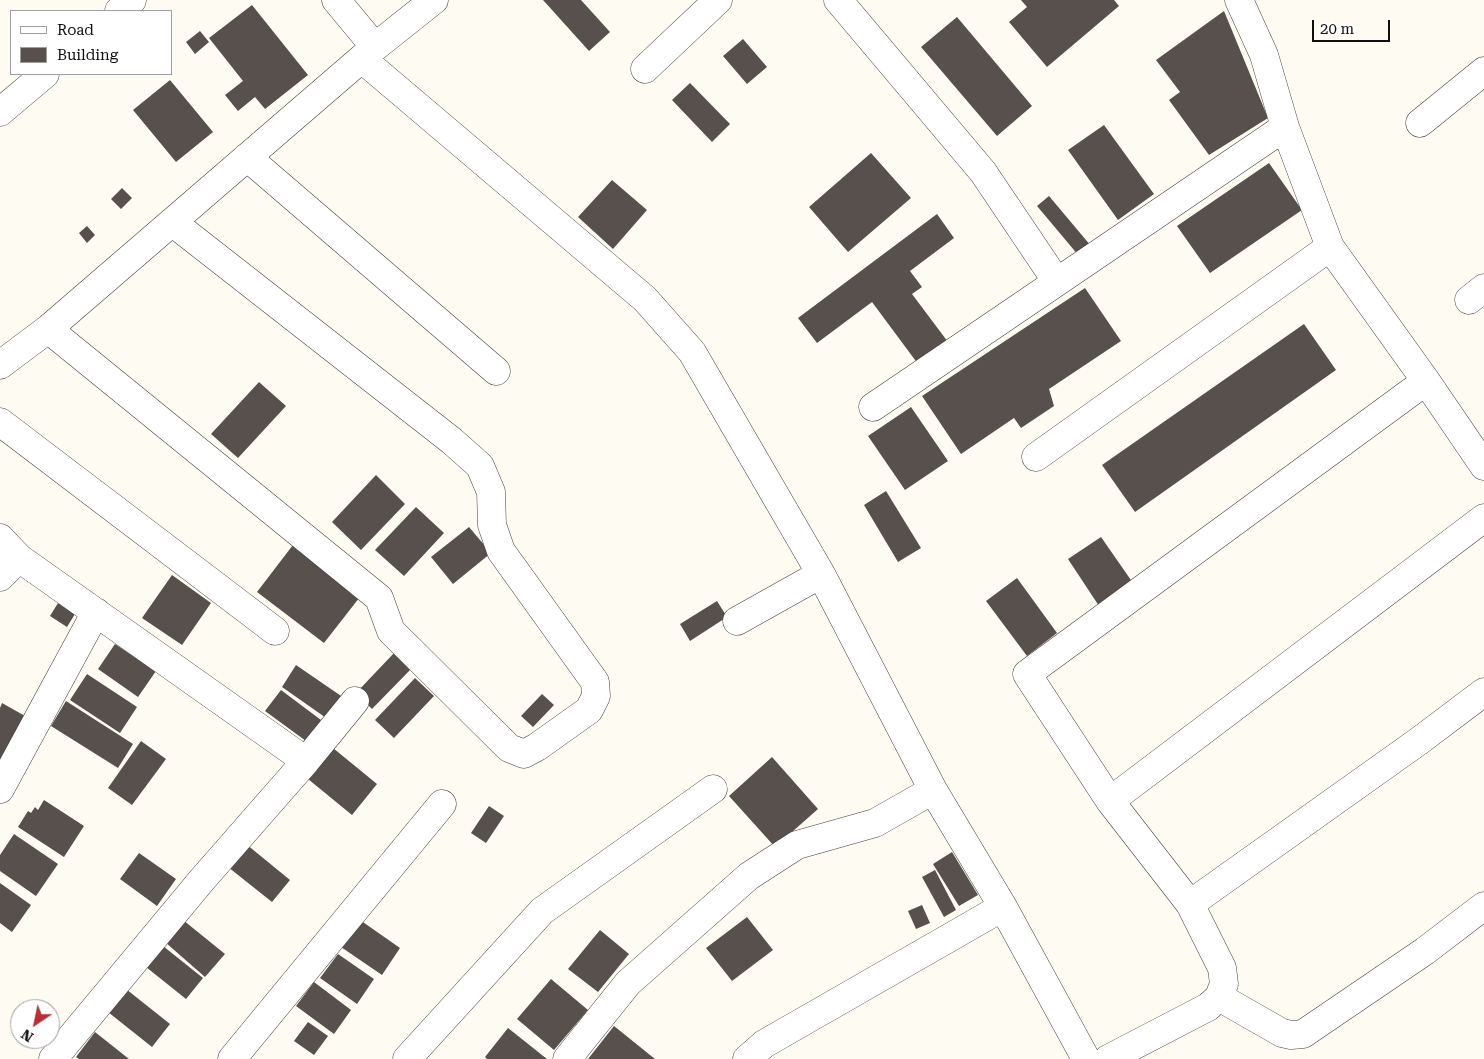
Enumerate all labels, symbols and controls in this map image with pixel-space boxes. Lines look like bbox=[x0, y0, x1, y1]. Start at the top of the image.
legend bbox=[10, 10, 172, 75]
scale bar bbox=[1314, 10, 1392, 42]
text: 20 m bbox=[1320, 20, 1354, 38]
text: Road bbox=[57, 21, 94, 39]
text: Building bbox=[57, 46, 118, 64]
north arrow bbox=[10, 999, 60, 1049]
text: N bbox=[18, 1026, 36, 1045]

